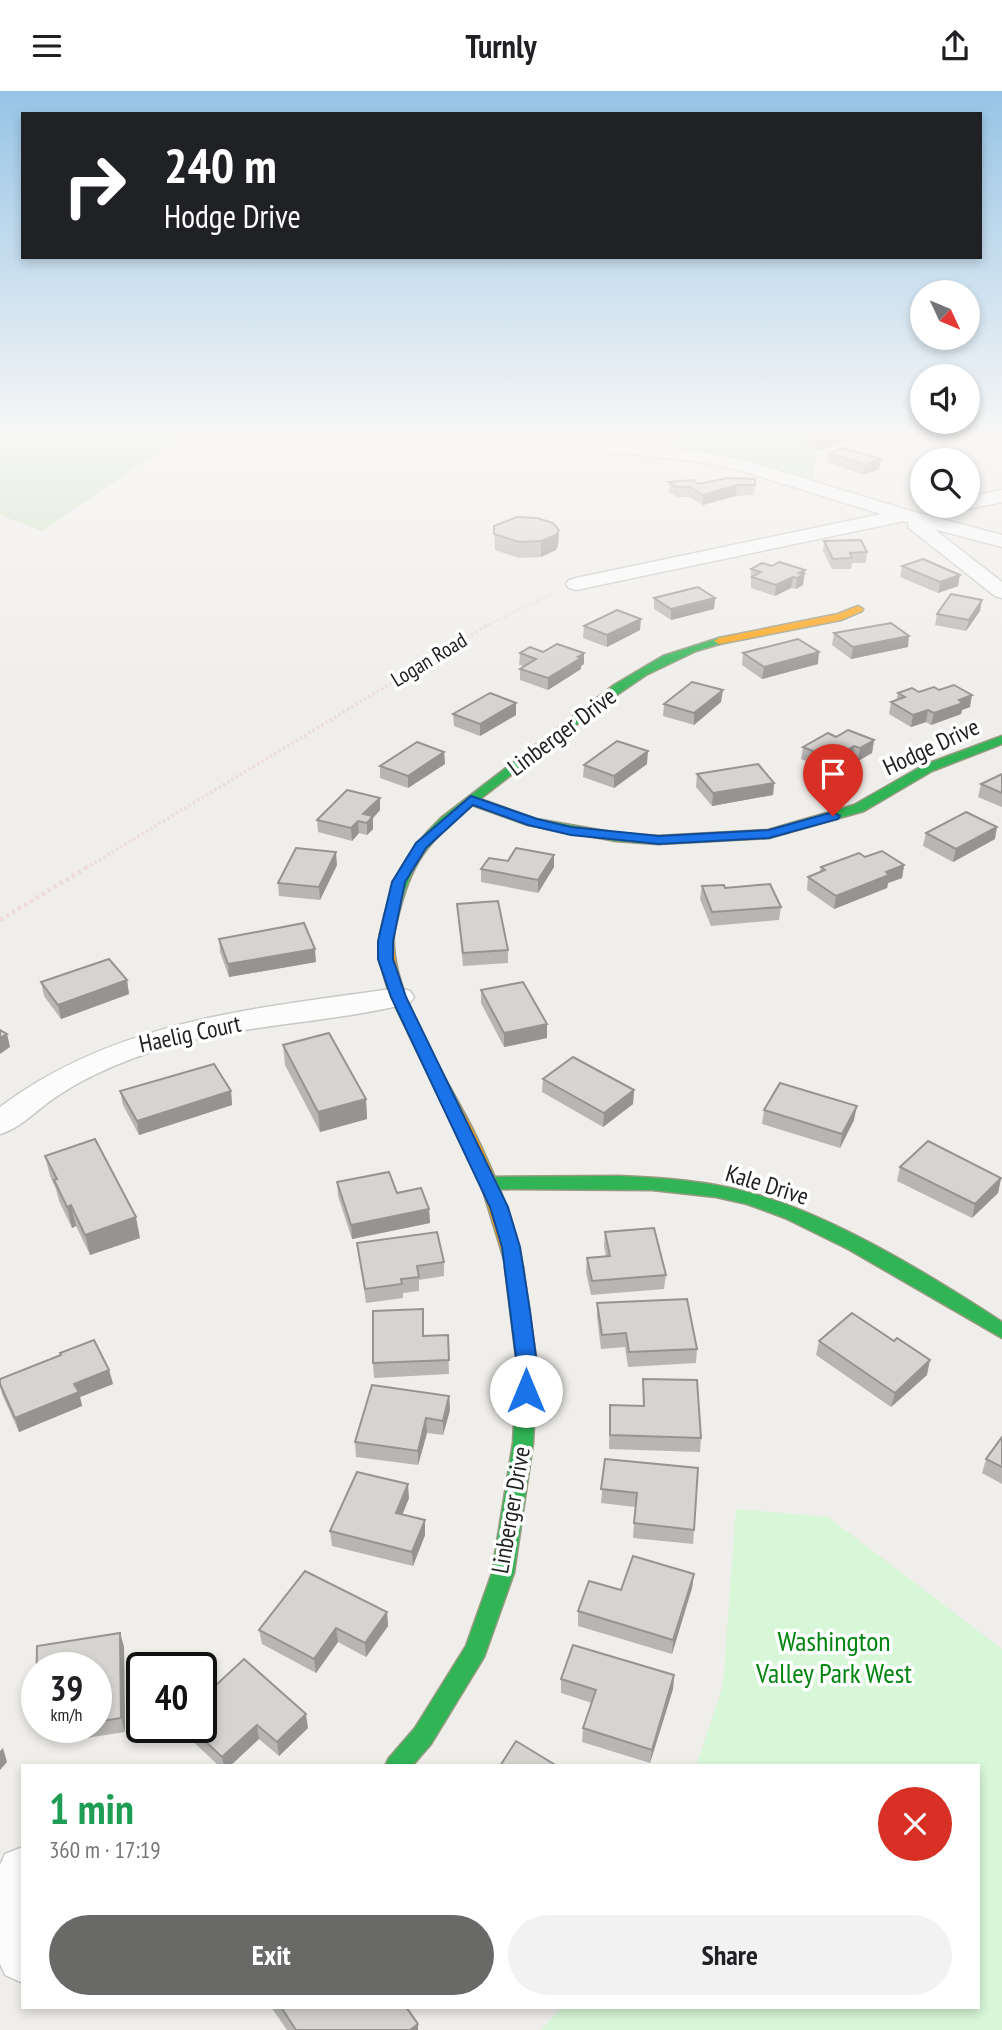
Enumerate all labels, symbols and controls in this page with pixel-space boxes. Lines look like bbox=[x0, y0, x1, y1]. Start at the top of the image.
text: Turnly bbox=[465, 25, 537, 67]
icon: menu bbox=[28, 27, 66, 65]
icon: share bbox=[936, 27, 974, 65]
text: 240 m bbox=[164, 133, 277, 197]
icon: right bbox=[49, 140, 140, 231]
text: Hodge Drive bbox=[164, 195, 301, 237]
north arrow bbox=[910, 280, 980, 350]
map controls bbox=[910, 280, 980, 518]
button: sound bbox=[910, 364, 980, 434]
button: search bbox=[910, 448, 980, 518]
street label: Logan Road bbox=[386, 626, 472, 693]
street label: Linberger Drive bbox=[501, 681, 622, 783]
street label: Hodge Drive bbox=[878, 711, 984, 782]
pin bbox=[803, 744, 863, 816]
icon: arrive bbox=[814, 755, 852, 793]
street label: Haelig Court bbox=[136, 1008, 244, 1059]
street label: Kale Drive bbox=[722, 1157, 812, 1212]
position arrow bbox=[489, 1354, 563, 1428]
street label: Linberger Drive bbox=[484, 1444, 537, 1576]
park label: Washington Valley Park West bbox=[755, 1622, 912, 1691]
speed limit sign: 40 bbox=[126, 1652, 217, 1743]
text: 39 bbox=[50, 1665, 83, 1711]
text: km/h bbox=[51, 1703, 82, 1726]
text: 1 min bbox=[49, 1781, 134, 1836]
button: close bbox=[878, 1787, 952, 1861]
text: 360 m · 17:19 bbox=[49, 1835, 161, 1864]
button: Exit bbox=[49, 1915, 494, 1995]
button: Share bbox=[508, 1915, 952, 1995]

